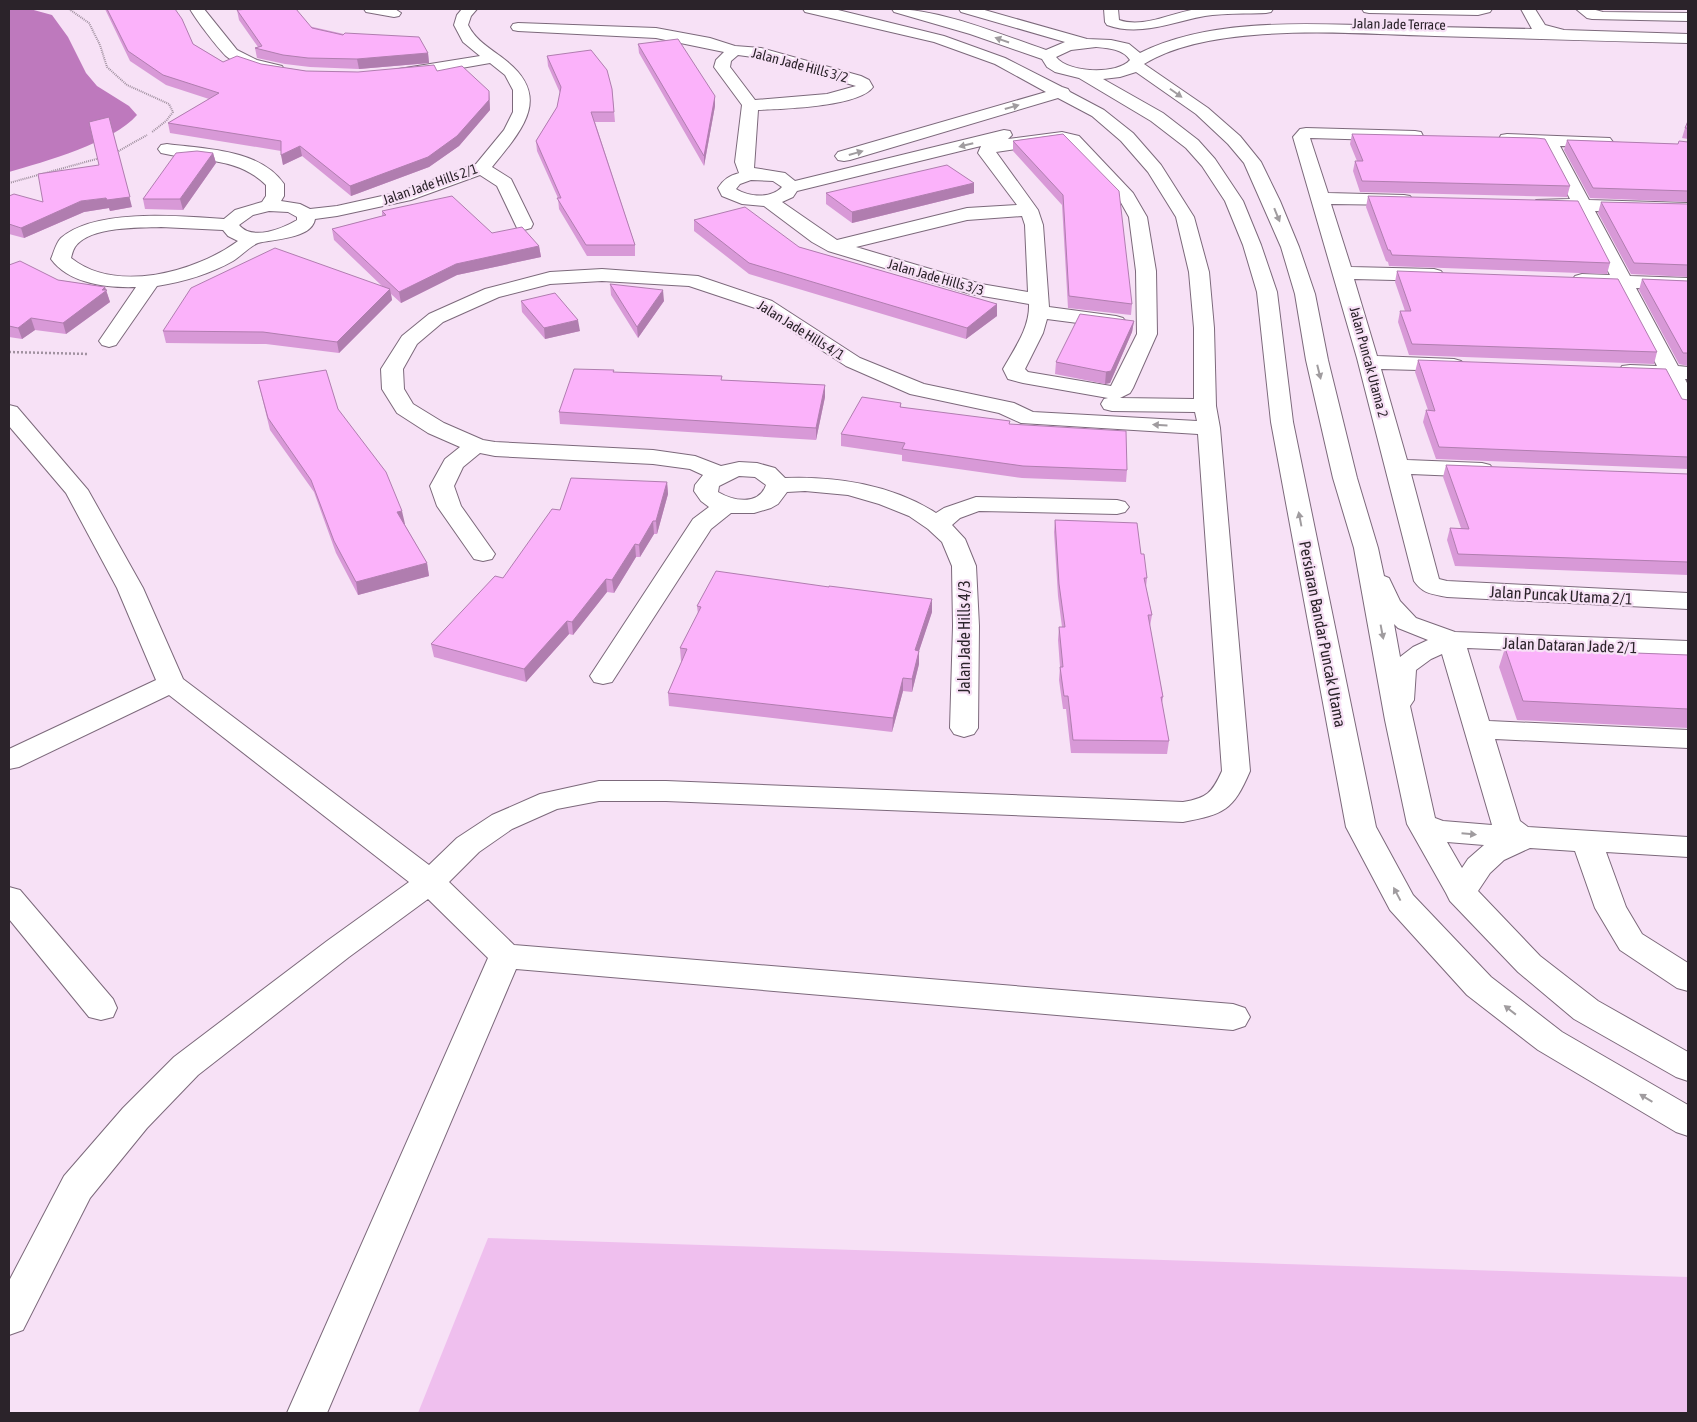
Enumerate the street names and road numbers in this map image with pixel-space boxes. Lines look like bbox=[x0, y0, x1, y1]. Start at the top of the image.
street label: Jalan Jade Terrace bbox=[1352, 15, 1446, 33]
street label: Jalan Jade Hills 3/2 bbox=[750, 44, 850, 86]
street label: Jalan Jade Hills 2/1 bbox=[380, 160, 480, 208]
street label: Jalan Jade Hills 3/3 bbox=[886, 256, 986, 298]
street label: Jalan Jade Hills 4/1 bbox=[755, 297, 847, 363]
street label: Jalan Puncak Utama 2 bbox=[1347, 305, 1391, 419]
street label: Persiaran Bandar Puncak Utama bbox=[1296, 539, 1350, 729]
street label: Jalan Jade Hills 4/3 bbox=[955, 580, 973, 694]
street label: Jalan Puncak Utama 2/1 bbox=[1489, 582, 1633, 608]
street label: Jalan Dataran Jade 2/1 bbox=[1502, 634, 1638, 656]

